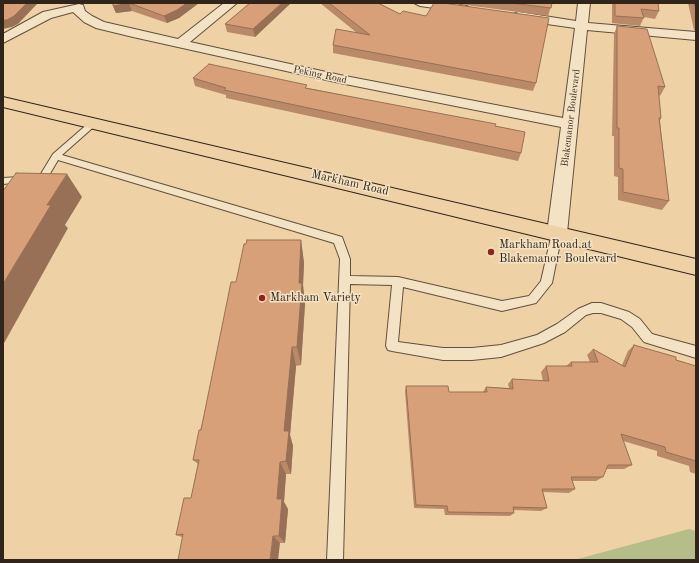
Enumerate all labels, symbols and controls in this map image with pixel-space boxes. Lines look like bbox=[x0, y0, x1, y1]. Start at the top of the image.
street label: Peking Road bbox=[292, 63, 348, 87]
street label: Blakemanor Boulevard bbox=[559, 69, 583, 167]
street label: Markham Road bbox=[310, 167, 390, 199]
place label: Markham Road at Blakemanor Boulevard bbox=[499, 238, 617, 266]
marker: Markham Road at Blakemanor Boulevard bbox=[486, 247, 496, 257]
place label: Markham Variety bbox=[270, 291, 361, 305]
marker: Markham Variety bbox=[257, 293, 267, 303]

